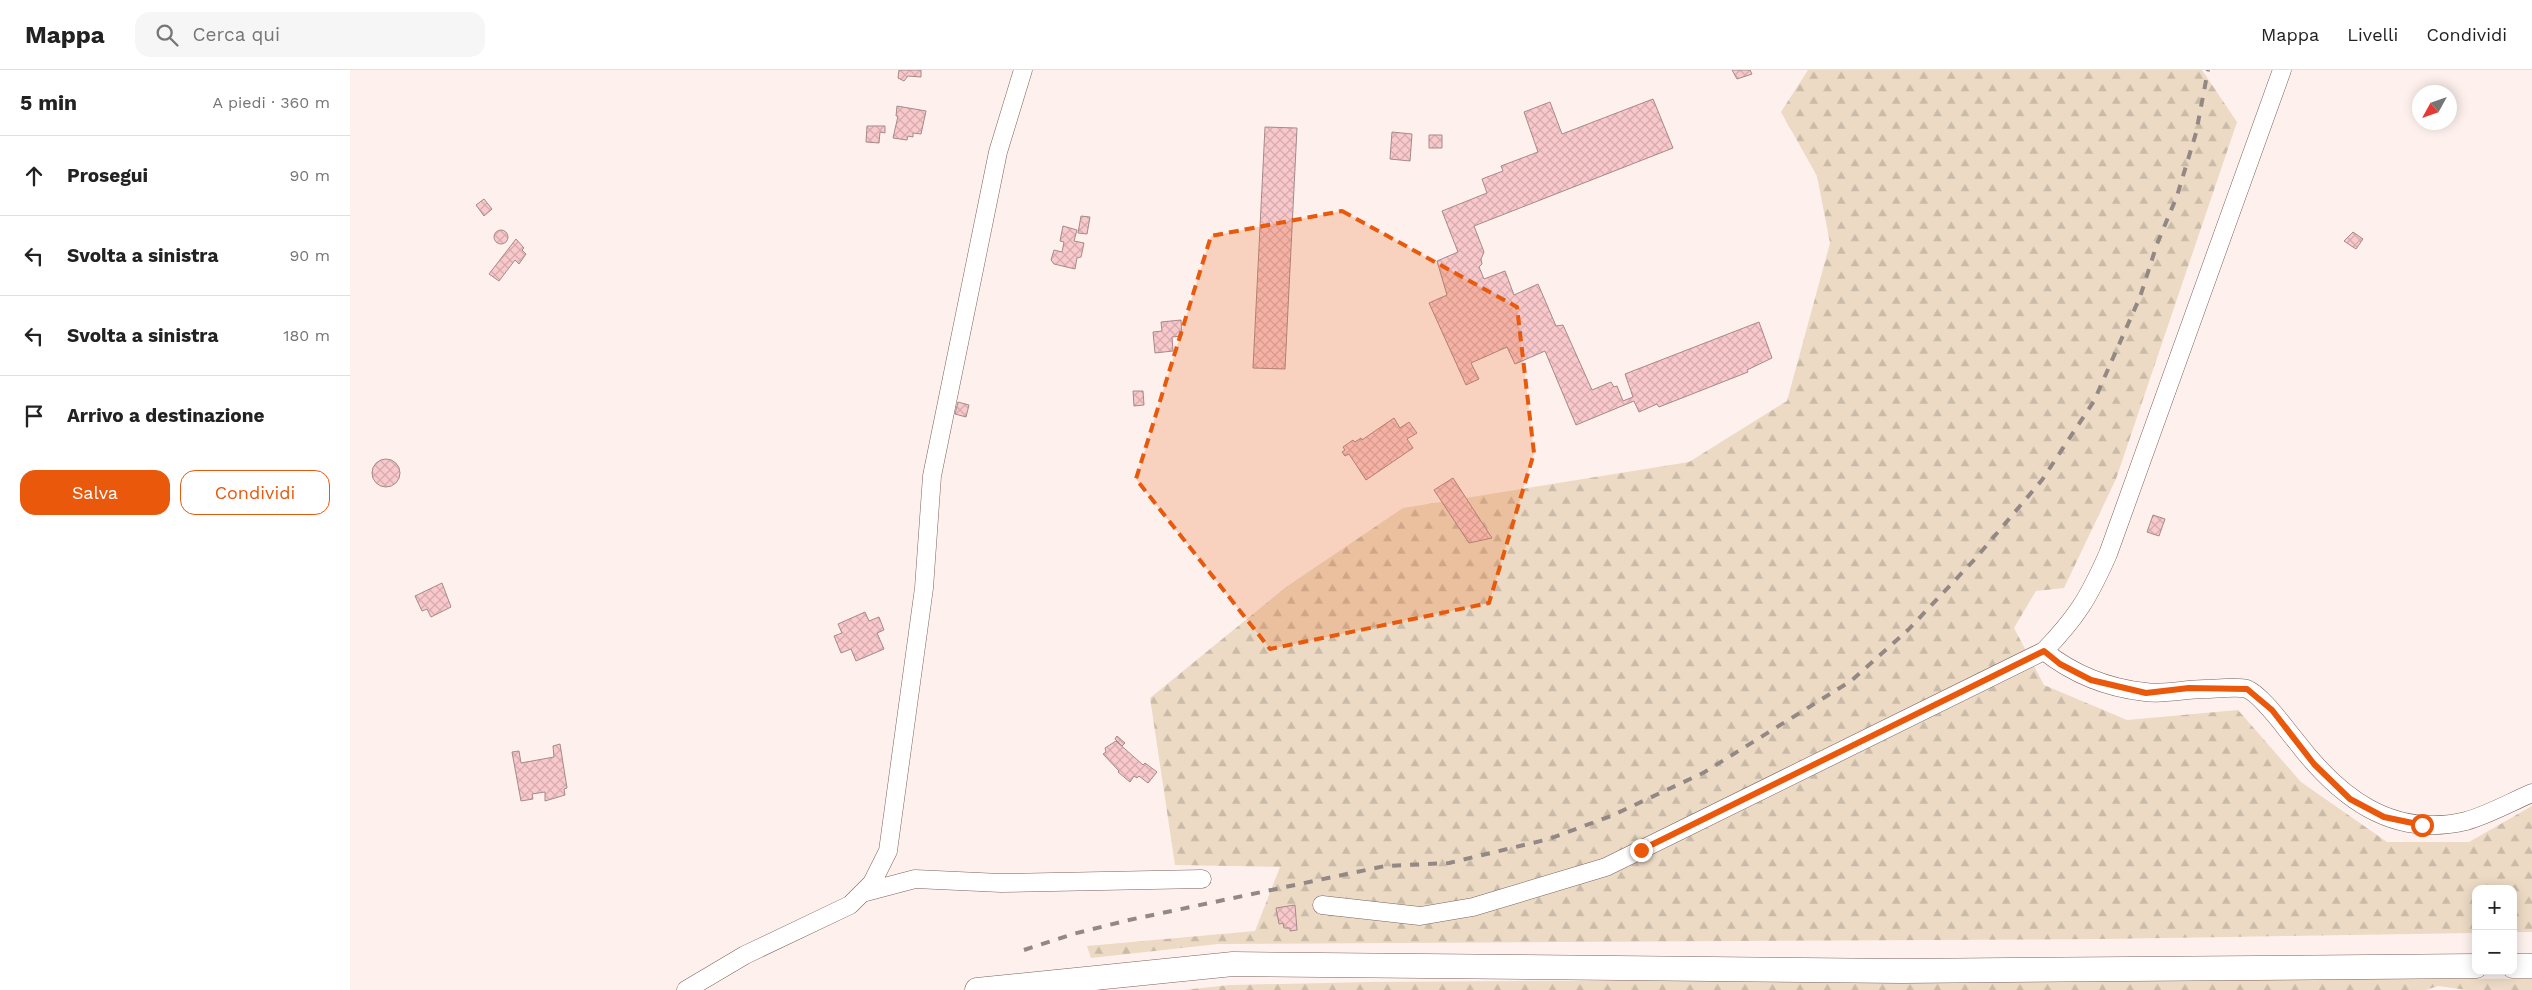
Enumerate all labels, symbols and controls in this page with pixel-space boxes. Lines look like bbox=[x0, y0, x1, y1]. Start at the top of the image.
search box bbox=[135, 12, 485, 57]
text: Mappa bbox=[25, 21, 105, 49]
icon: search bbox=[153, 21, 181, 49]
text: Cerca qui bbox=[193, 23, 280, 46]
text: Mappa bbox=[2261, 24, 2319, 45]
text: Livelli bbox=[2347, 24, 2398, 45]
text: Condividi bbox=[2426, 24, 2507, 45]
north arrow bbox=[2412, 85, 2457, 130]
text: 5 min bbox=[20, 90, 77, 115]
text: A piedi · 360 m bbox=[213, 93, 330, 112]
icon: ahead bbox=[20, 162, 48, 190]
text: Prosegui bbox=[67, 164, 148, 187]
text: 90 m bbox=[289, 166, 330, 185]
icon: left bbox=[20, 242, 48, 270]
text: Svolta a sinistra bbox=[67, 244, 218, 267]
text: 90 m bbox=[289, 246, 330, 265]
icon: left bbox=[20, 322, 48, 350]
text: Svolta a sinistra bbox=[67, 324, 218, 347]
text: 180 m bbox=[283, 326, 330, 345]
icon: arrive bbox=[20, 402, 48, 430]
text: Arrivo a destinazione bbox=[67, 404, 264, 427]
button: Salva bbox=[20, 470, 170, 515]
button: Condividi bbox=[180, 470, 330, 515]
route start bbox=[2411, 814, 2434, 837]
route end bbox=[1630, 839, 1653, 862]
map controls bbox=[2472, 885, 2517, 975]
button: + bbox=[2472, 885, 2517, 930]
button: − bbox=[2472, 930, 2517, 975]

